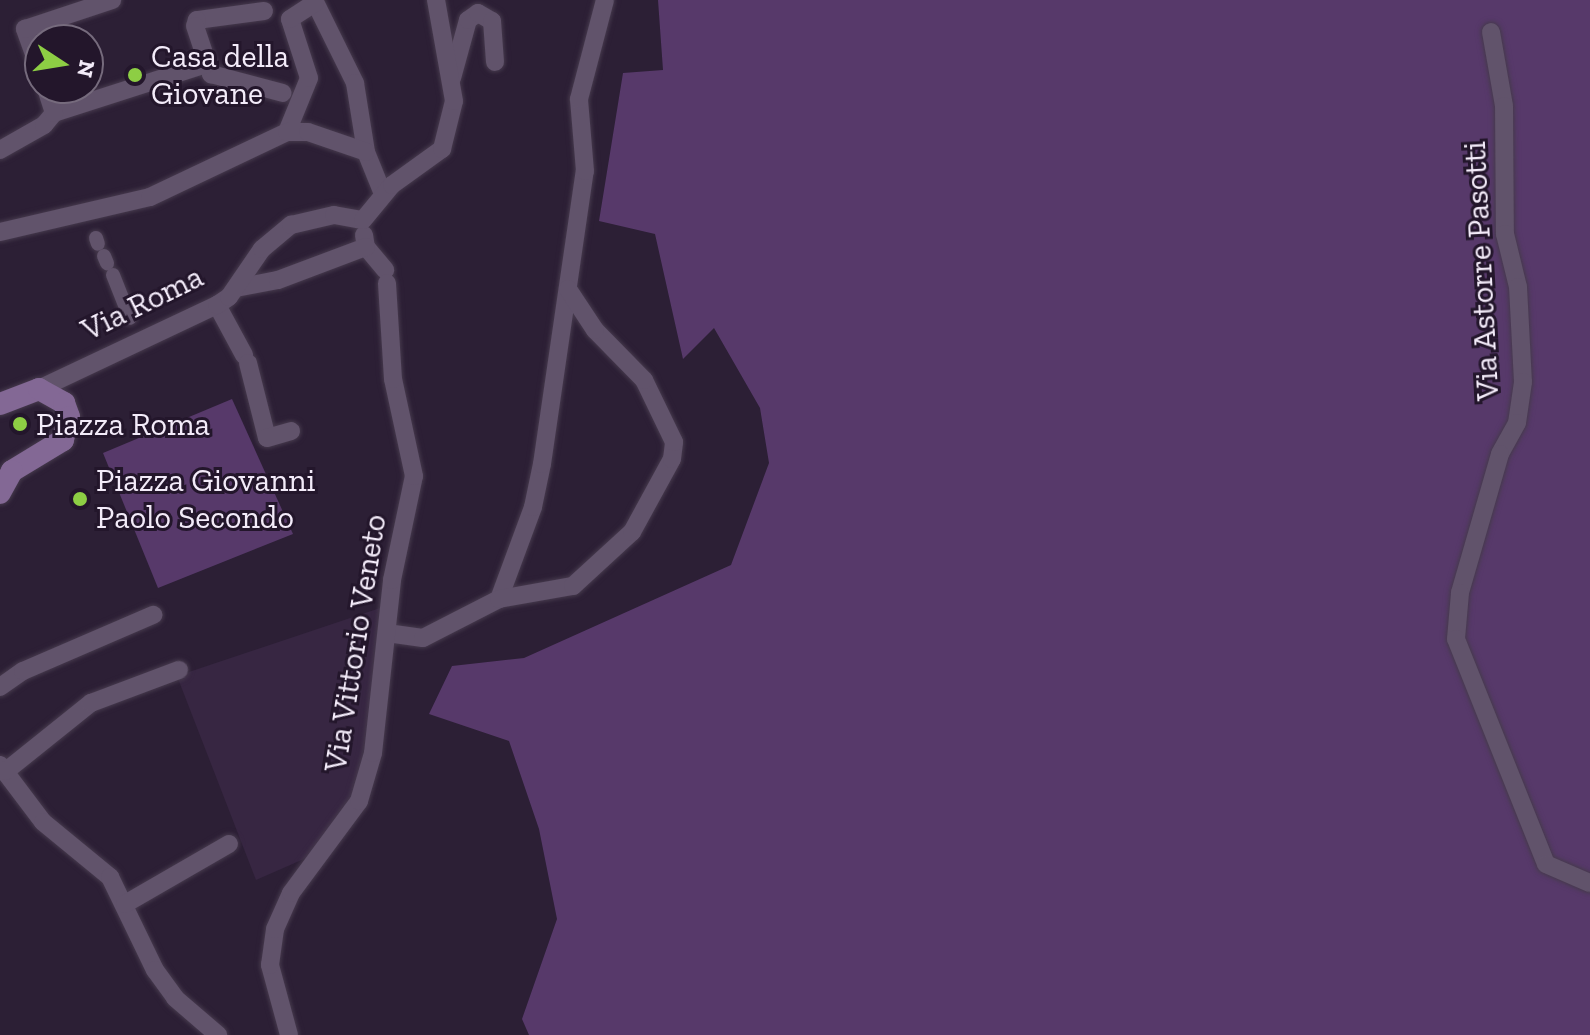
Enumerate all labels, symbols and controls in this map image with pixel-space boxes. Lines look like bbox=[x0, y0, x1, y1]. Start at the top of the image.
north arrow bbox=[24, 24, 104, 104]
place label: Casa della Giovane bbox=[151, 38, 289, 113]
text: N bbox=[71, 58, 101, 80]
marker: Casa della Giovane bbox=[126, 66, 144, 84]
street label: Via Astorre Pasotti bbox=[1455, 140, 1507, 402]
street label: Via Roma bbox=[75, 257, 209, 349]
place label: Piazza Roma bbox=[36, 405, 210, 443]
marker: Piazza Roma bbox=[11, 415, 29, 433]
place label: Piazza Giovanni Paolo Secondo bbox=[96, 462, 316, 537]
marker: Piazza Giovanni Paolo Secondo bbox=[71, 490, 89, 508]
street label: Via Vittorio Veneto bbox=[316, 510, 394, 776]

